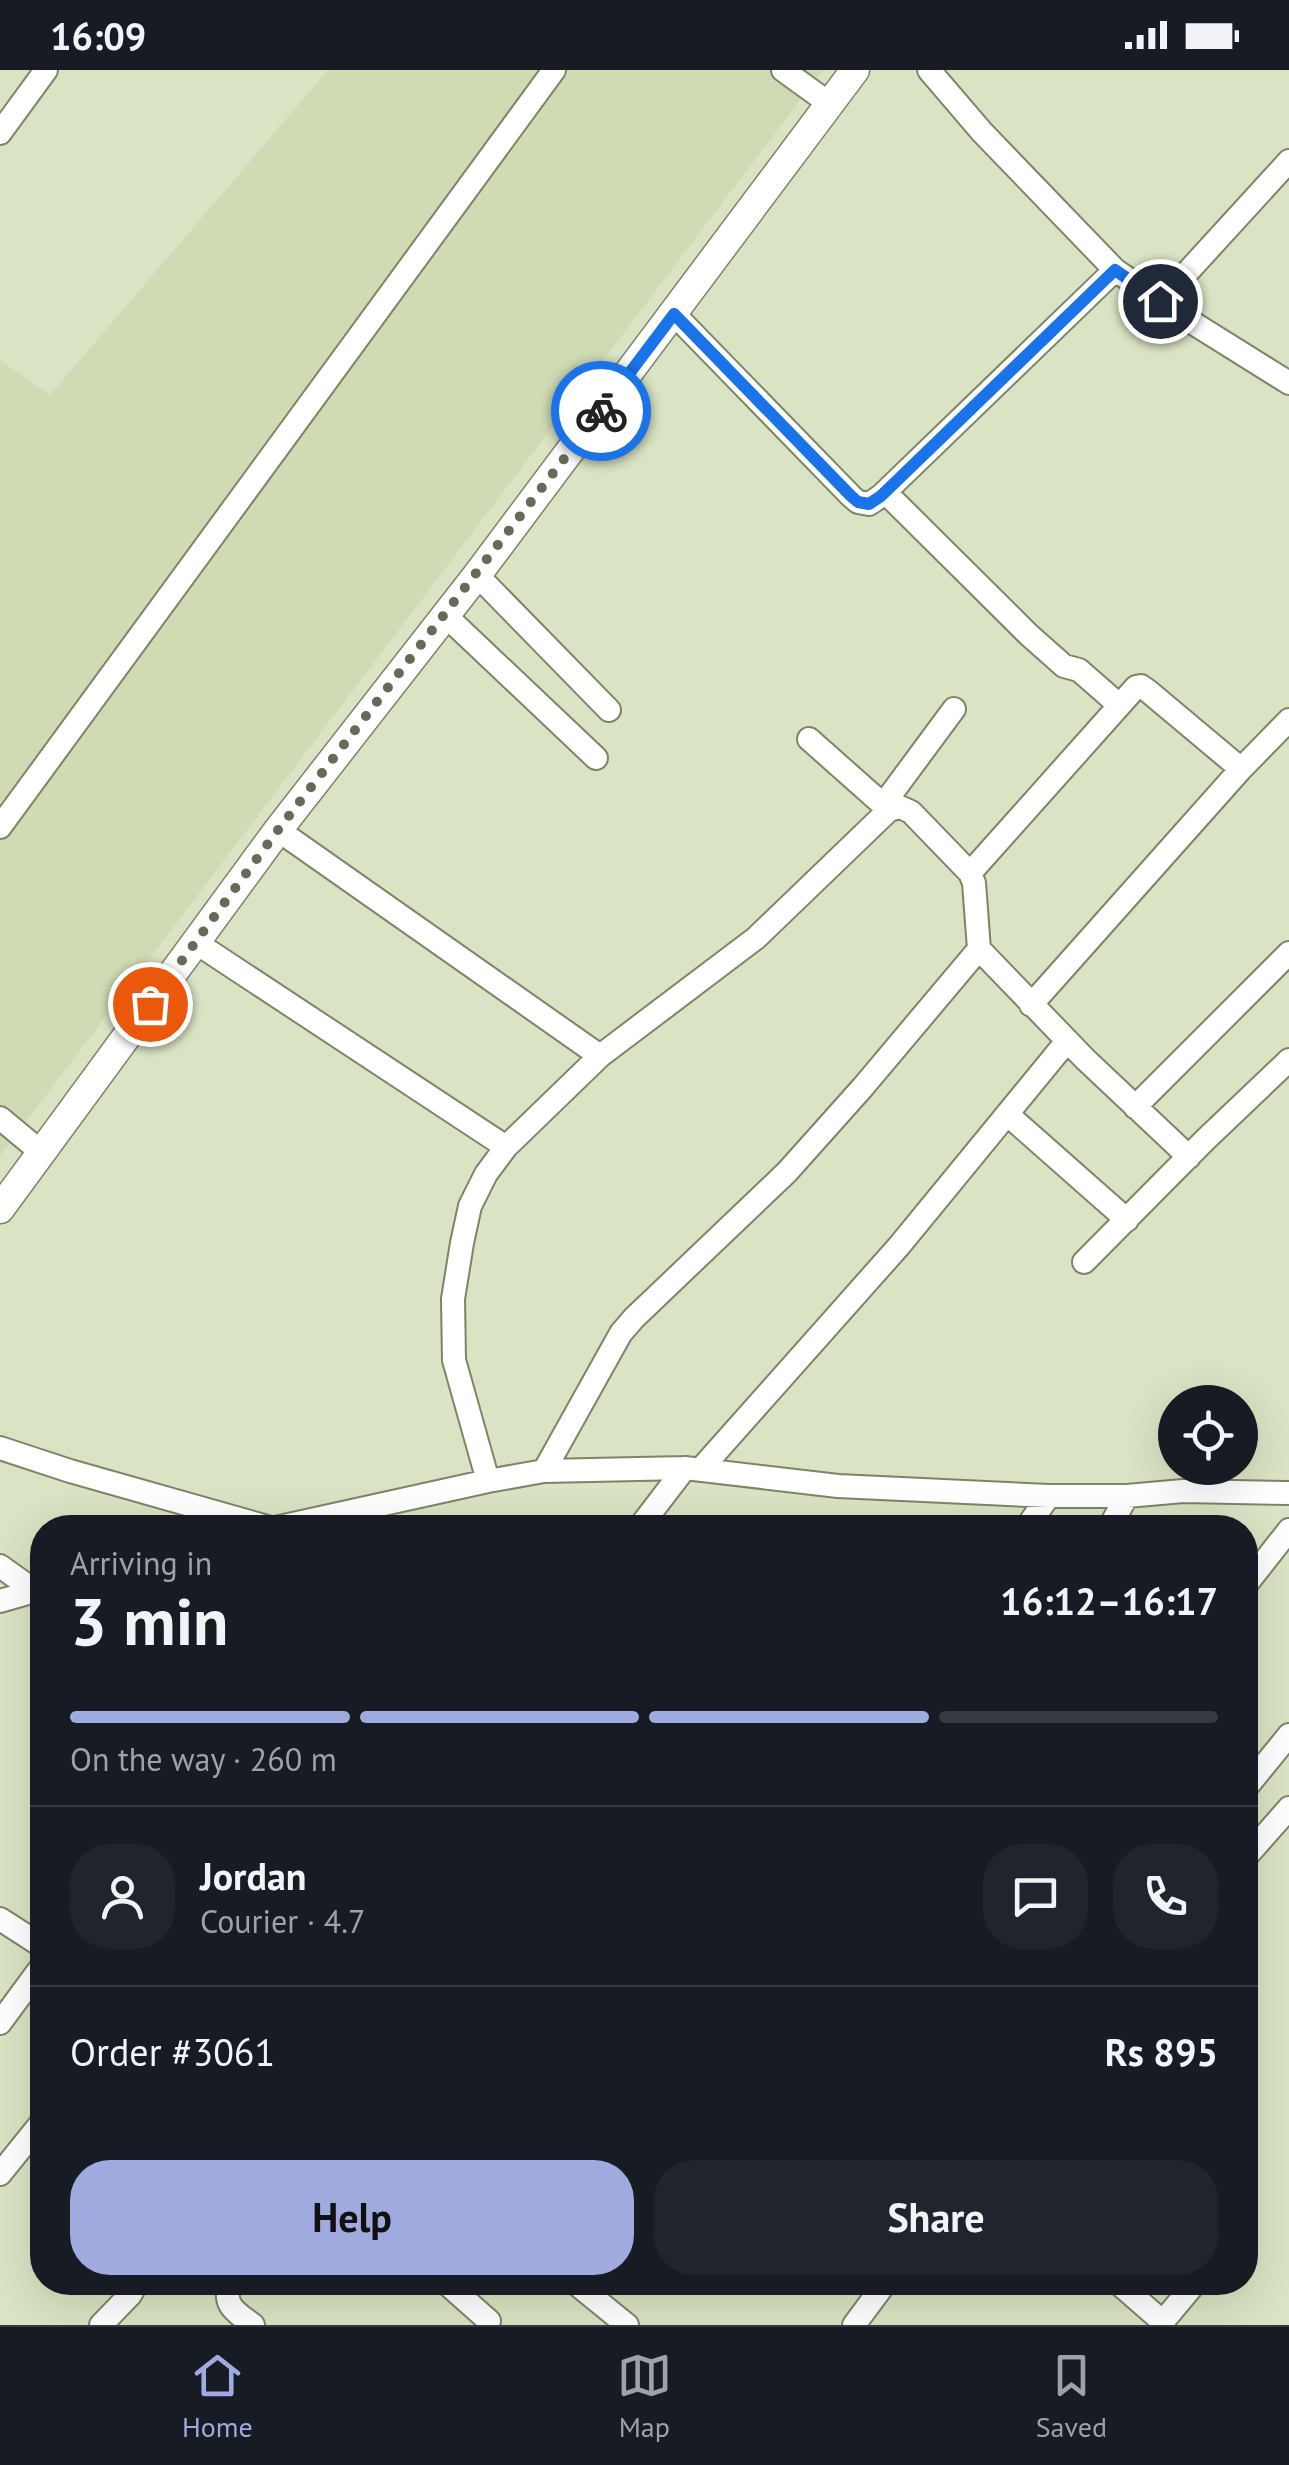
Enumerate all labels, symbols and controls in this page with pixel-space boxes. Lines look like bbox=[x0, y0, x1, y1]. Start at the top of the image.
text: 16:09 bbox=[50, 11, 146, 60]
pin bbox=[1118, 259, 1203, 344]
icon: home bbox=[1133, 274, 1188, 329]
courier bbox=[551, 361, 651, 461]
icon: bike bbox=[574, 384, 629, 439]
pin bbox=[108, 962, 193, 1047]
icon: bag bbox=[123, 977, 178, 1032]
map controls bbox=[1158, 1385, 1258, 1485]
button: locate bbox=[1158, 1385, 1258, 1485]
text: Arriving in bbox=[70, 1542, 212, 1584]
text: 16:12–16:17 bbox=[1000, 1576, 1218, 1625]
text: 3 min bbox=[70, 1579, 229, 1663]
text: On the way · 260 m bbox=[70, 1738, 337, 1780]
button: person bbox=[70, 1844, 175, 1949]
button: chat bbox=[983, 1844, 1088, 1949]
button: phone bbox=[1113, 1844, 1218, 1949]
text: Jordan bbox=[200, 1851, 306, 1900]
text: Courier · 4.7 bbox=[200, 1900, 366, 1942]
text: Order #3061 bbox=[70, 2027, 275, 2076]
text: Rs 895 bbox=[1105, 2027, 1218, 2076]
button: Help bbox=[70, 2160, 634, 2275]
button: Share bbox=[654, 2160, 1218, 2275]
tab: Home bbox=[182, 2348, 253, 2445]
tab: Map bbox=[617, 2348, 672, 2445]
tab: Saved bbox=[1036, 2348, 1107, 2445]

